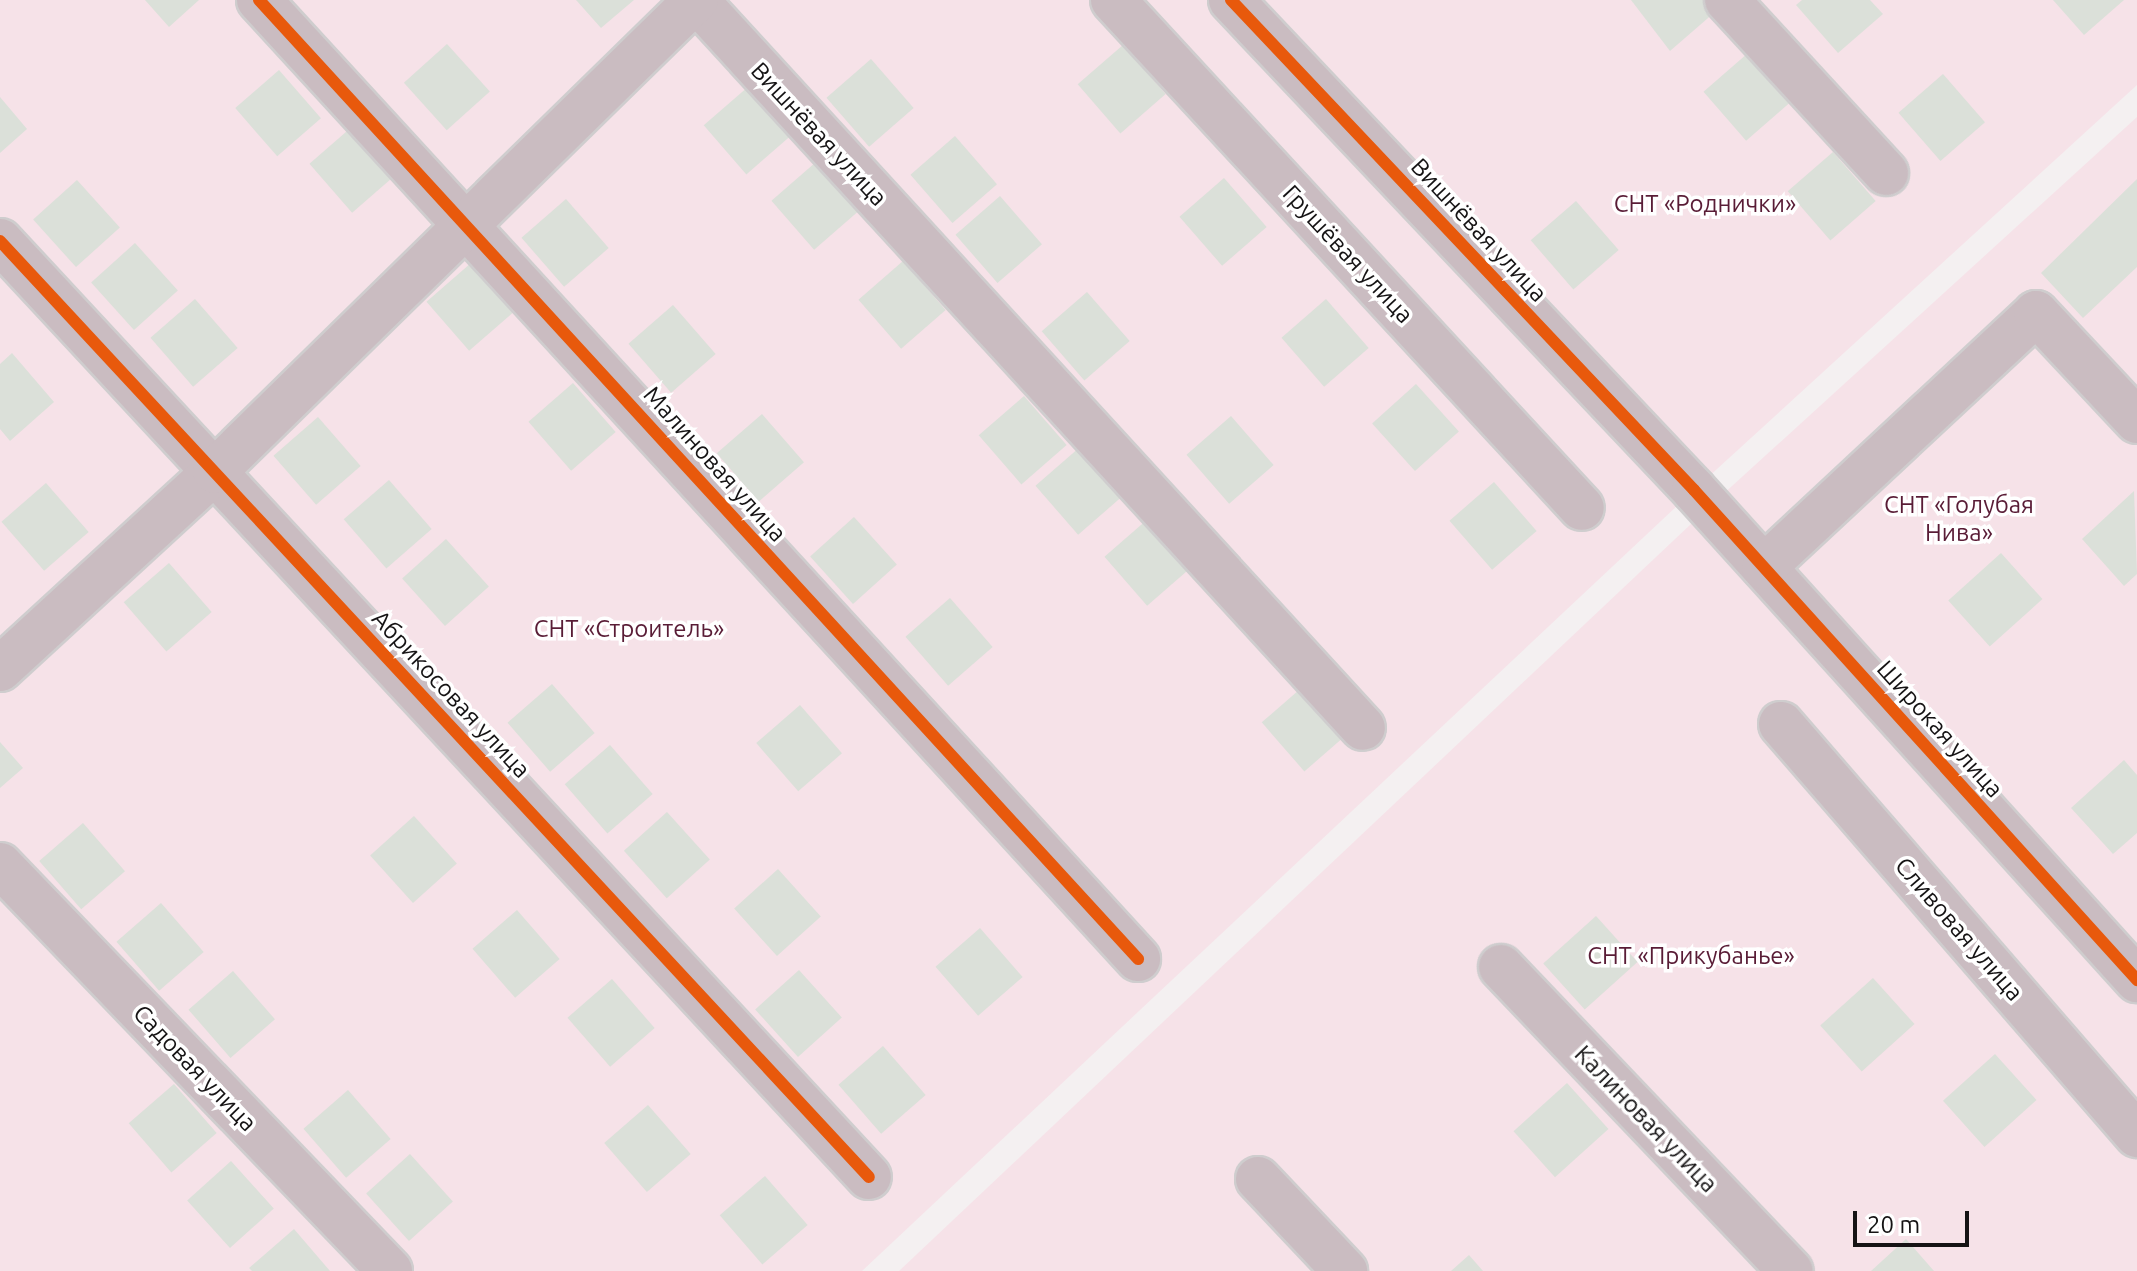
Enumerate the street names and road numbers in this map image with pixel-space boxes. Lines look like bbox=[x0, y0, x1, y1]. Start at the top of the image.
street label: Вишнёвая улица bbox=[745, 56, 893, 212]
street label: Вишнёвая улица bbox=[1405, 152, 1553, 308]
street label: Грушёвая улица bbox=[1277, 179, 1419, 329]
street label: Малиновая улица bbox=[638, 380, 792, 548]
street label: Абрикосовая улица bbox=[366, 604, 536, 784]
street label: Широкая улица bbox=[1871, 655, 2009, 803]
street label: Сливовая улица bbox=[1889, 851, 2029, 1007]
street label: Садовая улица bbox=[127, 999, 263, 1137]
street label: Калиновая улица bbox=[1569, 1040, 1723, 1198]

